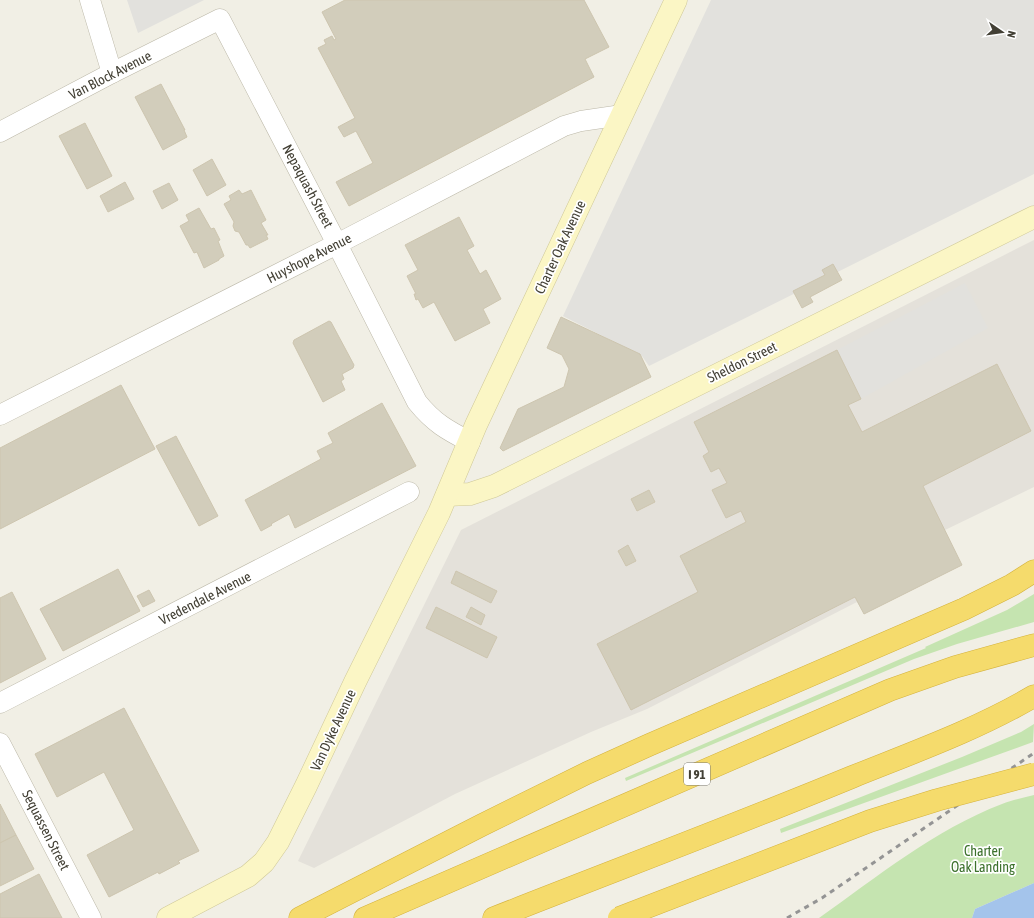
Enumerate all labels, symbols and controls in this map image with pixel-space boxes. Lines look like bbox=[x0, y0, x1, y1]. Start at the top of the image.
north arrow bbox=[982, 12, 1022, 52]
text: N bbox=[1005, 30, 1018, 39]
street label: Van Block Avenue bbox=[66, 47, 154, 103]
street label: Nepaquash Street bbox=[279, 142, 337, 230]
street label: Charter Oak Avenue bbox=[531, 198, 589, 296]
street label: Huyshope Avenue bbox=[264, 230, 354, 286]
street label: Sheldon Street bbox=[705, 338, 779, 386]
street label: Vredendale Avenue bbox=[156, 568, 254, 628]
street label: Van Dyke Avenue bbox=[307, 687, 359, 773]
road number: I 91 bbox=[684, 763, 710, 785]
street label: Sequassen Street bbox=[19, 787, 73, 873]
park label: Charter Oak Landing bbox=[951, 843, 1015, 875]

